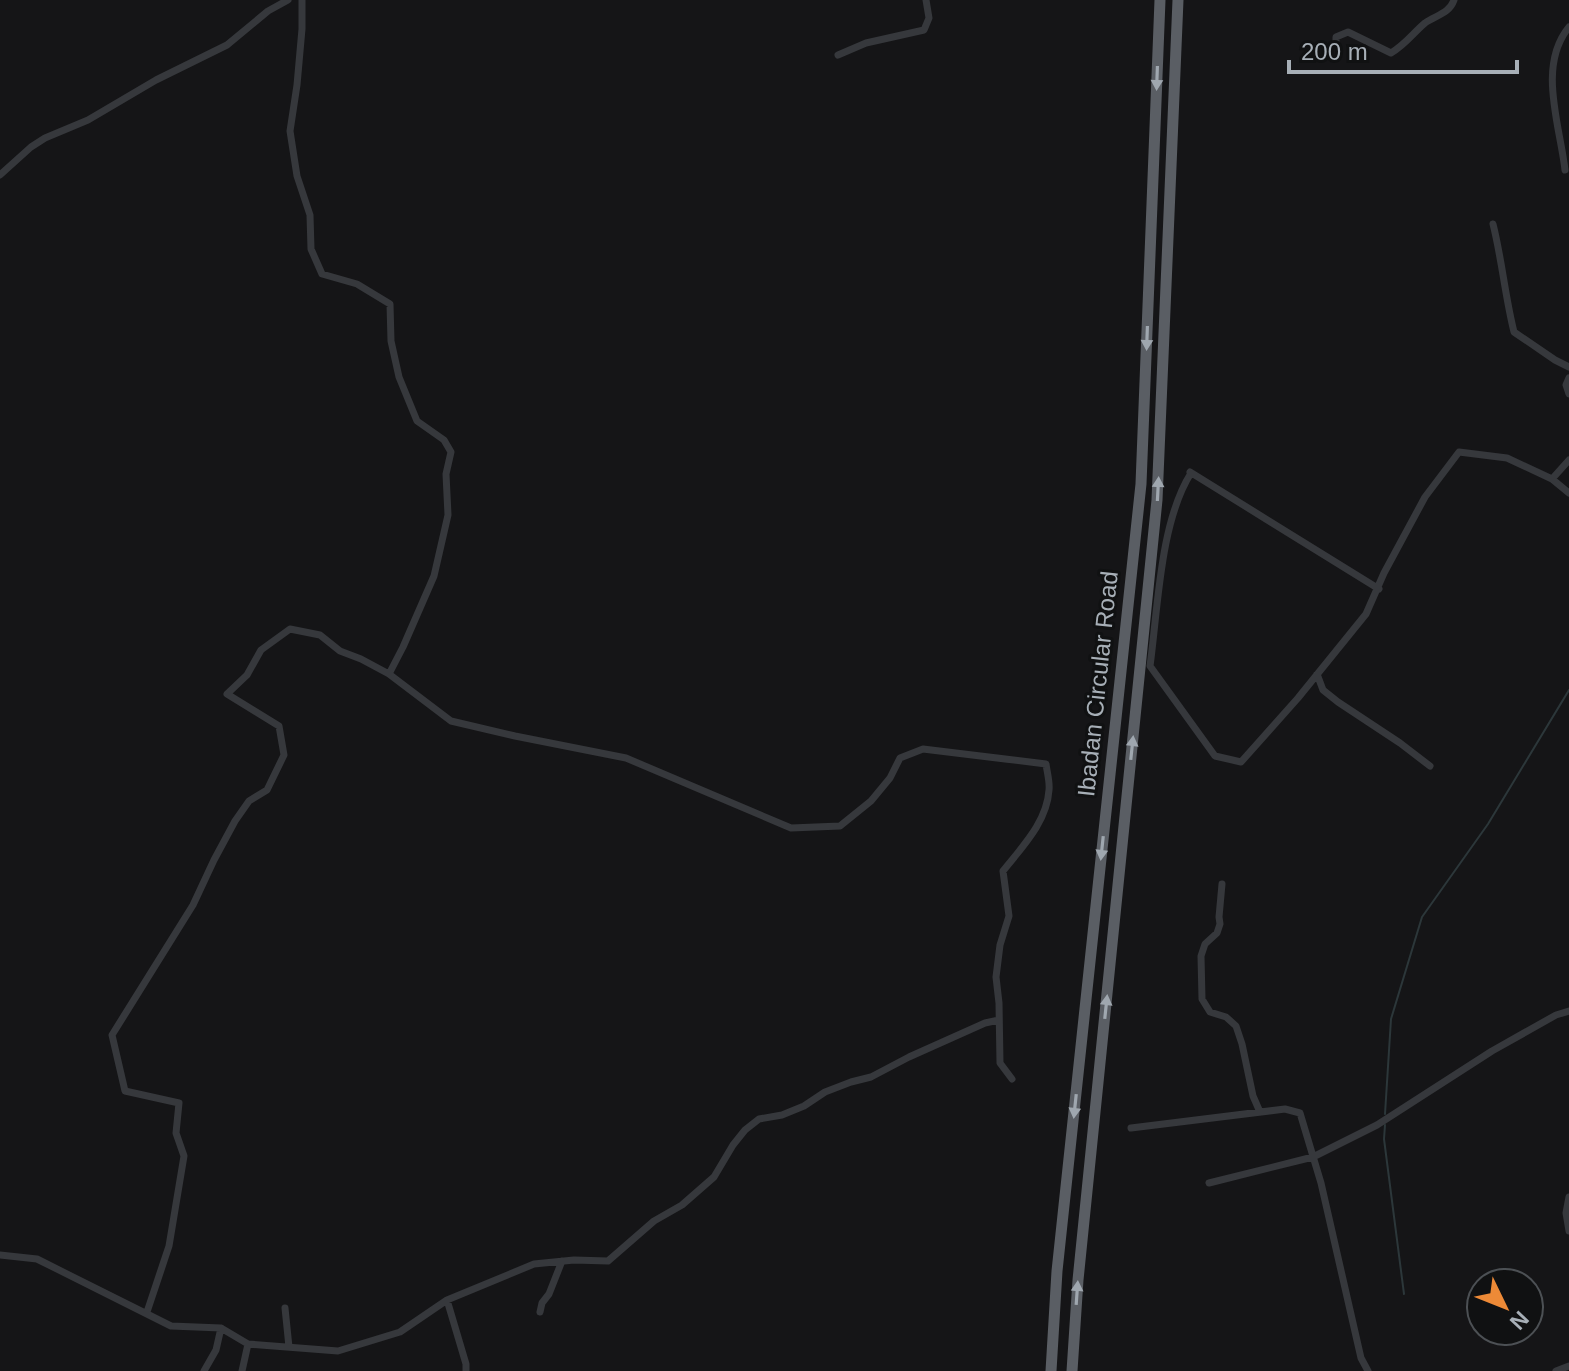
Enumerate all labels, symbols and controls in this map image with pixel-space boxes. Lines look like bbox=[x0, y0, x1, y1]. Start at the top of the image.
scale bar bbox=[1289, 24, 1517, 74]
text: 200 m bbox=[1301, 38, 1368, 65]
one-way arrow bbox=[1150, 66, 1163, 91]
one-way arrow bbox=[1140, 326, 1153, 351]
one-way arrow bbox=[1151, 476, 1164, 501]
street label: Ibadan Circular Road bbox=[1072, 570, 1123, 798]
one-way arrow bbox=[1126, 735, 1139, 760]
one-way arrow bbox=[1096, 835, 1109, 860]
one-way arrow bbox=[1099, 994, 1112, 1019]
one-way arrow bbox=[1068, 1094, 1081, 1119]
north arrow bbox=[1465, 1267, 1545, 1347]
one-way arrow bbox=[1071, 1280, 1084, 1305]
text: N bbox=[1505, 1306, 1534, 1335]

